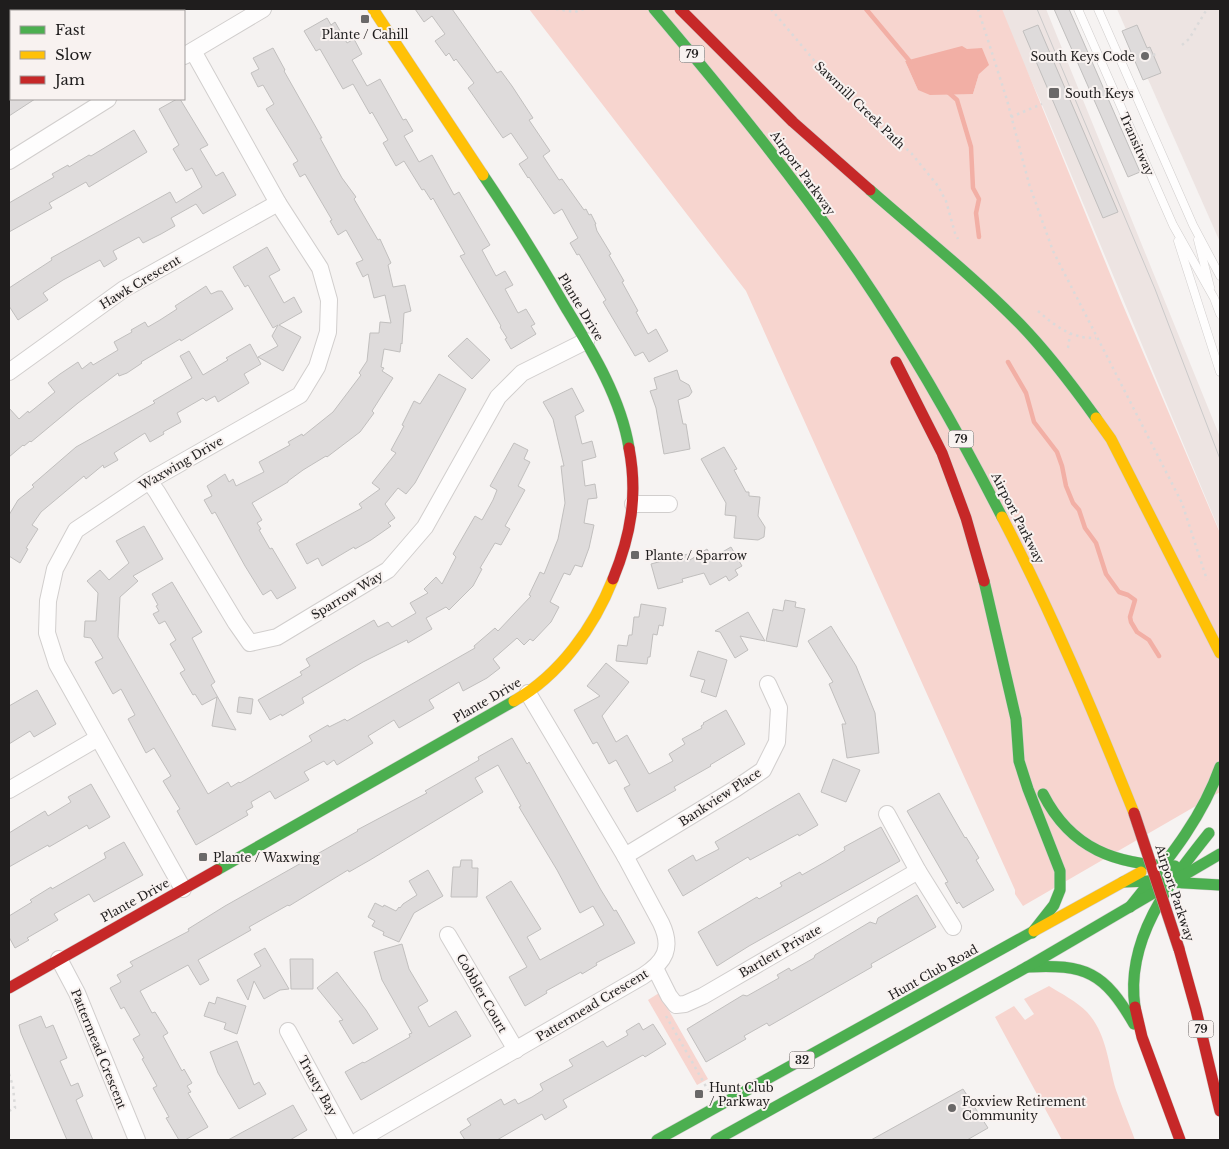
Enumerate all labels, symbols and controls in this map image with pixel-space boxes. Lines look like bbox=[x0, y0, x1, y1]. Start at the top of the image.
legend bbox=[10, 10, 185, 100]
marker: Plante / Cahill bbox=[359, 13, 371, 25]
text: Fast bbox=[55, 20, 86, 39]
place label: Plante / Cahill bbox=[322, 27, 409, 42]
text: Slow bbox=[55, 45, 92, 64]
road number: 79 bbox=[680, 46, 704, 62]
place label: South Keys Code bbox=[1031, 49, 1135, 64]
marker: South Keys Code bbox=[1139, 50, 1151, 62]
street label: Sawmill Creek Path bbox=[812, 58, 908, 152]
text: Jam bbox=[53, 70, 85, 89]
marker: South Keys bbox=[1047, 86, 1061, 100]
place label: South Keys bbox=[1065, 86, 1134, 101]
street label: Transitway bbox=[1116, 110, 1158, 178]
street label: Airport Parkway bbox=[767, 127, 839, 218]
street label: Hawk Crescent bbox=[97, 252, 184, 312]
street label: Plante Drive bbox=[555, 270, 607, 344]
road number: 79 bbox=[948, 430, 974, 448]
street label: Waxwing Drive bbox=[136, 433, 226, 494]
street label: Airport Parkway bbox=[988, 469, 1048, 567]
place label: Plante / Sparrow bbox=[645, 548, 748, 563]
marker: Plante / Sparrow bbox=[629, 549, 641, 561]
street label: Sparrow Way bbox=[308, 567, 386, 622]
street label: Plante Drive bbox=[450, 674, 524, 726]
street label: Bankview Place bbox=[676, 765, 764, 829]
street label: Airport Parkway bbox=[1152, 842, 1198, 944]
place label: Plante / Waxwing bbox=[213, 850, 321, 865]
marker: Plante / Waxwing bbox=[197, 851, 209, 863]
street label: Plante Drive bbox=[98, 875, 172, 925]
street label: Bartlett Private bbox=[736, 921, 824, 981]
street label: Hunt Club Road bbox=[886, 941, 980, 1003]
street label: Cobbler Court bbox=[453, 951, 511, 1036]
street label: Pattermead Crescent bbox=[533, 965, 651, 1044]
street label: Pattermead Crescent bbox=[68, 987, 130, 1112]
road number: 79 bbox=[1188, 1021, 1214, 1038]
road number: 32 bbox=[790, 1052, 814, 1068]
street label: Trusty Bay bbox=[295, 1053, 341, 1119]
place label: Hunt Club / Parkway bbox=[709, 1080, 774, 1109]
marker: Hunt Club / Parkway bbox=[693, 1088, 705, 1100]
place label: Foxview Retirement Community bbox=[962, 1094, 1086, 1123]
marker: Foxview Retirement Community bbox=[946, 1102, 958, 1114]

